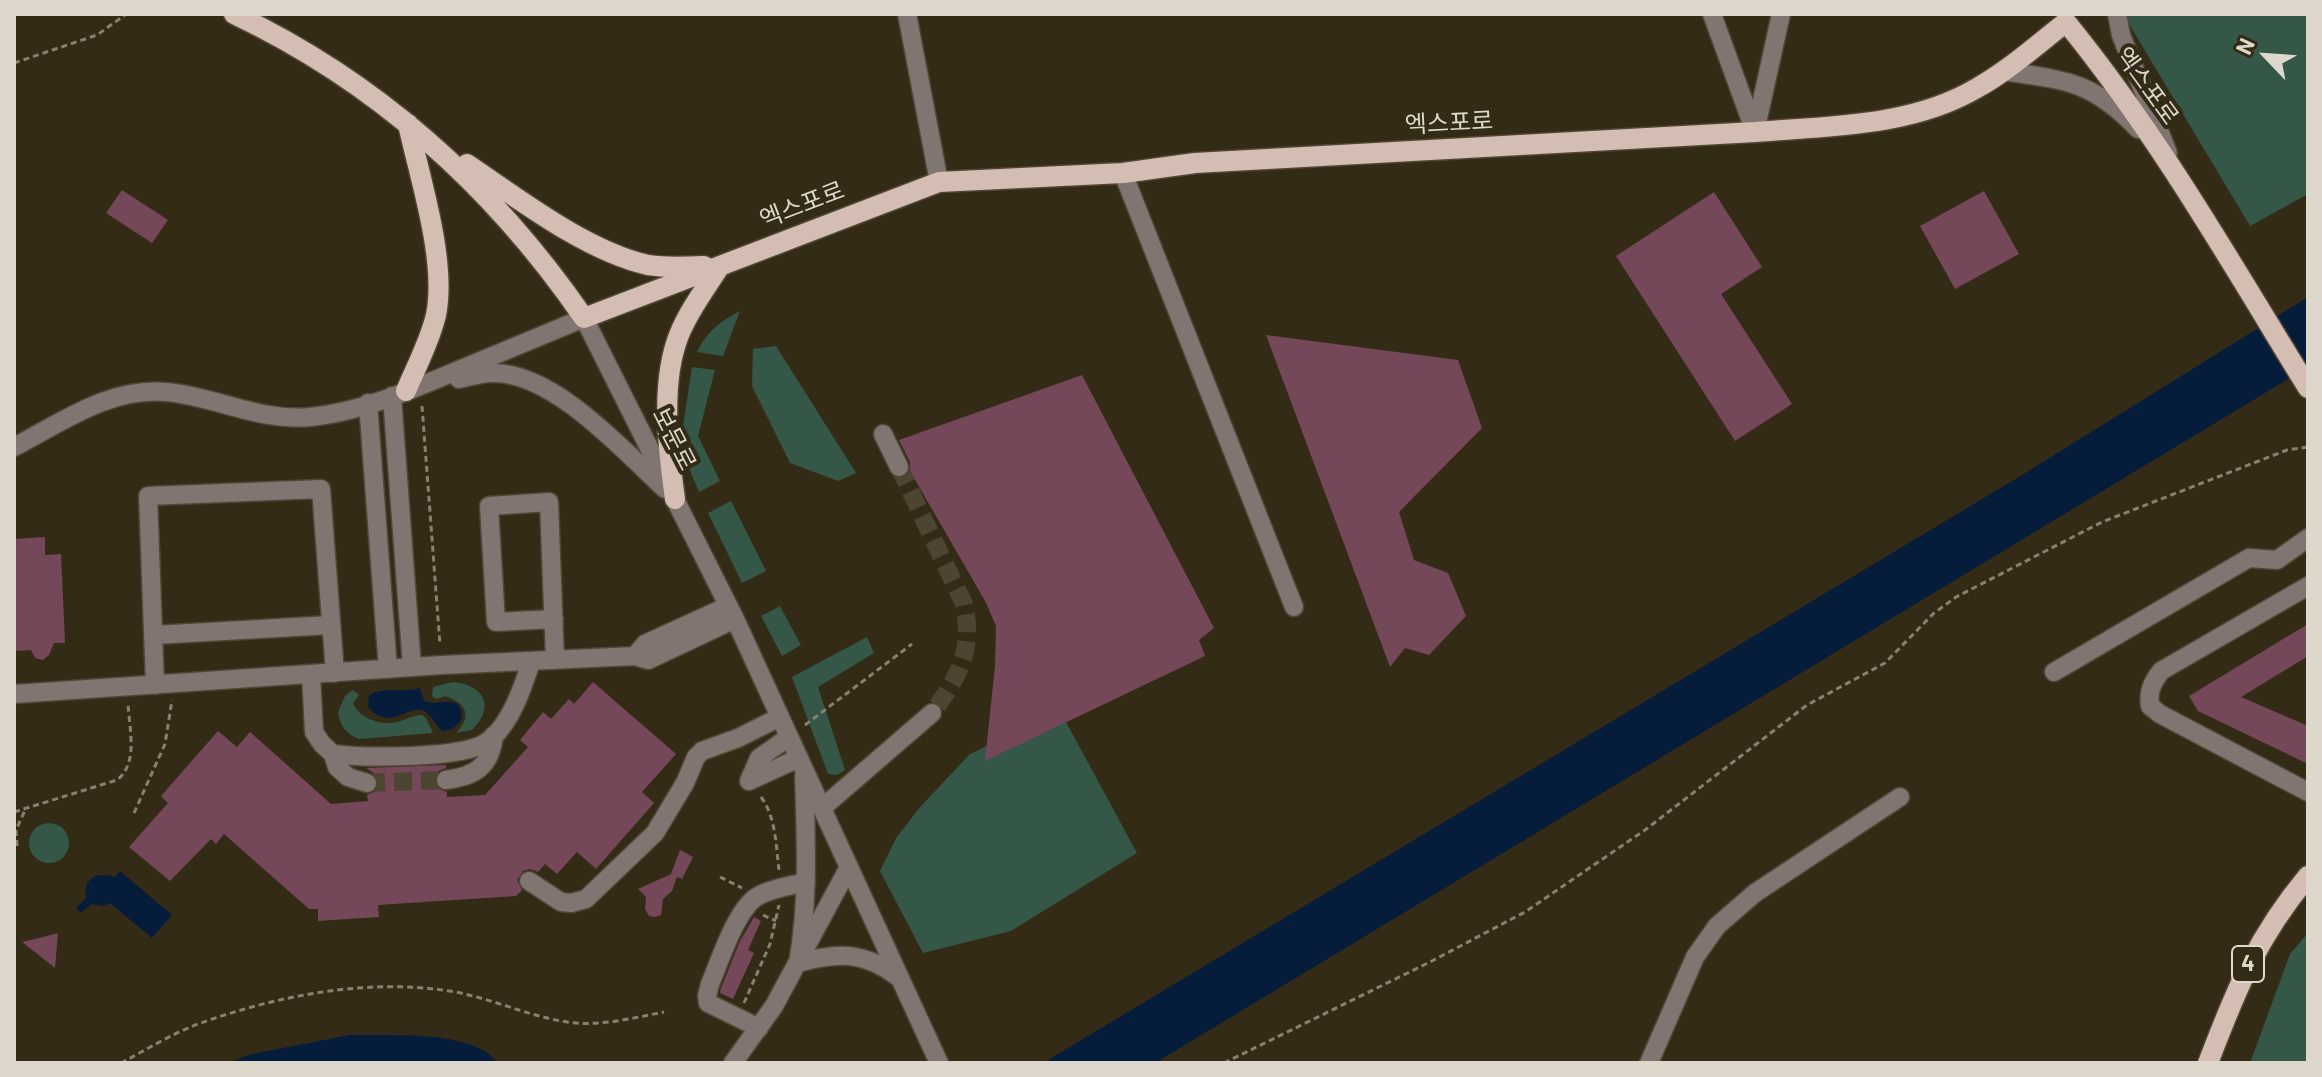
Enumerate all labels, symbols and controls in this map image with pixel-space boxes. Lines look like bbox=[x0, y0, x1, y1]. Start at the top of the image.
north arrow bbox=[2226, 16, 2306, 96]
text: N bbox=[2229, 34, 2259, 58]
street label: 엑스포로 bbox=[2109, 42, 2185, 130]
street label: 엑스포로 bbox=[1404, 106, 1494, 140]
street label: 엑스포로 bbox=[756, 176, 848, 234]
street label: 보문로 bbox=[646, 403, 702, 475]
road number: 4 bbox=[2232, 946, 2264, 982]

